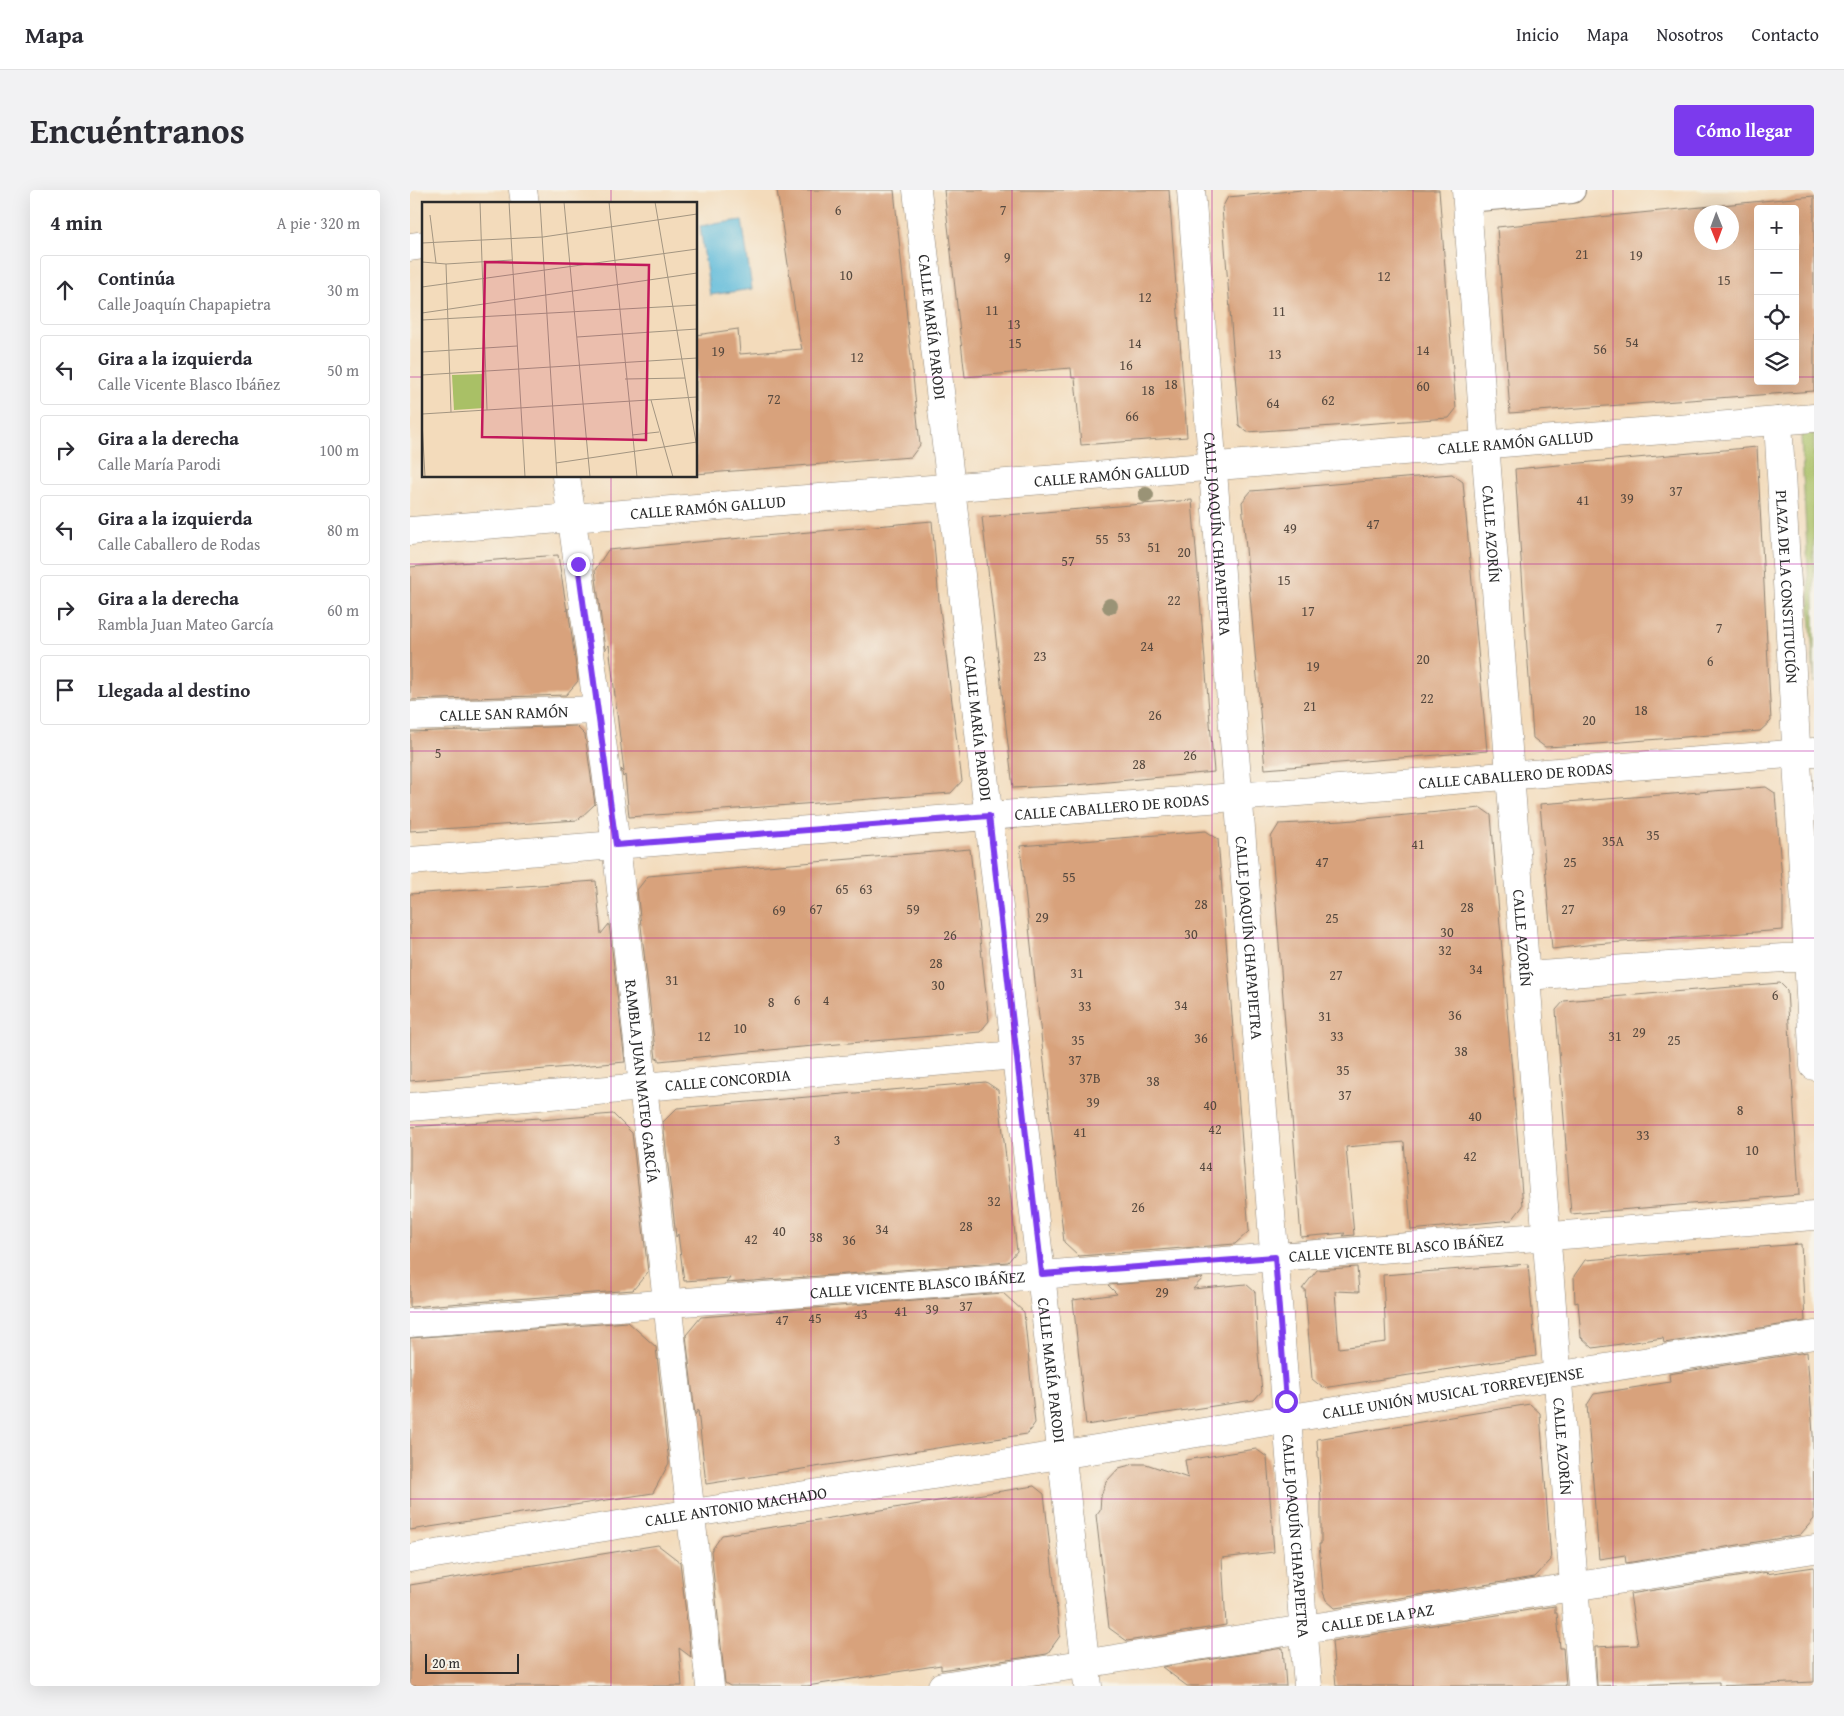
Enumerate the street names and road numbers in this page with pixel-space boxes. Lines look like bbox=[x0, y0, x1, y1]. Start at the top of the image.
street label: CALLE MARÍA PARODI bbox=[912, 253, 953, 401]
street label: CALLE RAMÓN GALLUD bbox=[1437, 424, 1594, 460]
street label: CALLE JOAQUÍN CHAPAPIETRA bbox=[1198, 431, 1238, 637]
street label: CALLE RAMÓN GALLUD bbox=[1033, 456, 1191, 493]
street label: CALLE AZORÍN bbox=[1476, 484, 1508, 584]
street label: CALLE RAMÓN GALLUD bbox=[629, 489, 787, 525]
street label: PLAZA DE LA CONSTITUCIÓN bbox=[1770, 489, 1805, 685]
street label: CALLE MARÍA PARODI bbox=[958, 654, 999, 803]
street label: CALLE SAN RAMÓN bbox=[439, 699, 569, 727]
street label: CALLE CABALLERO DE RODAS bbox=[1417, 756, 1614, 795]
street label: CALLE CABALLERO DE RODAS bbox=[1014, 787, 1210, 826]
street label: CALLE JOAQUÍN CHAPAPIETRA bbox=[1230, 835, 1269, 1041]
street label: CALLE AZORÍN bbox=[1507, 888, 1539, 988]
street label: RAMBLA JUAN MATEO GARCÍA bbox=[619, 978, 666, 1185]
street label: CALLE CONCORDIA bbox=[664, 1062, 792, 1097]
street label: CALLE VICENTE BLASCO IBÁÑEZ bbox=[1288, 1228, 1504, 1268]
street label: CALLE VICENTE BLASCO IBÁÑEZ bbox=[809, 1264, 1026, 1304]
street label: CALLE MARÍA PARODI bbox=[1032, 1296, 1072, 1444]
street label: CALLE UNIÓN MUSICAL TORREVEJENSE bbox=[1321, 1360, 1585, 1425]
street label: CALLE AZORÍN bbox=[1547, 1397, 1579, 1496]
street label: CALLE JOAQUÍN CHAPAPIETRA bbox=[1276, 1433, 1316, 1639]
street label: CALLE ANTONIO MACHADO bbox=[643, 1480, 829, 1532]
street label: CALLE DE LA PAZ bbox=[1320, 1597, 1436, 1638]

